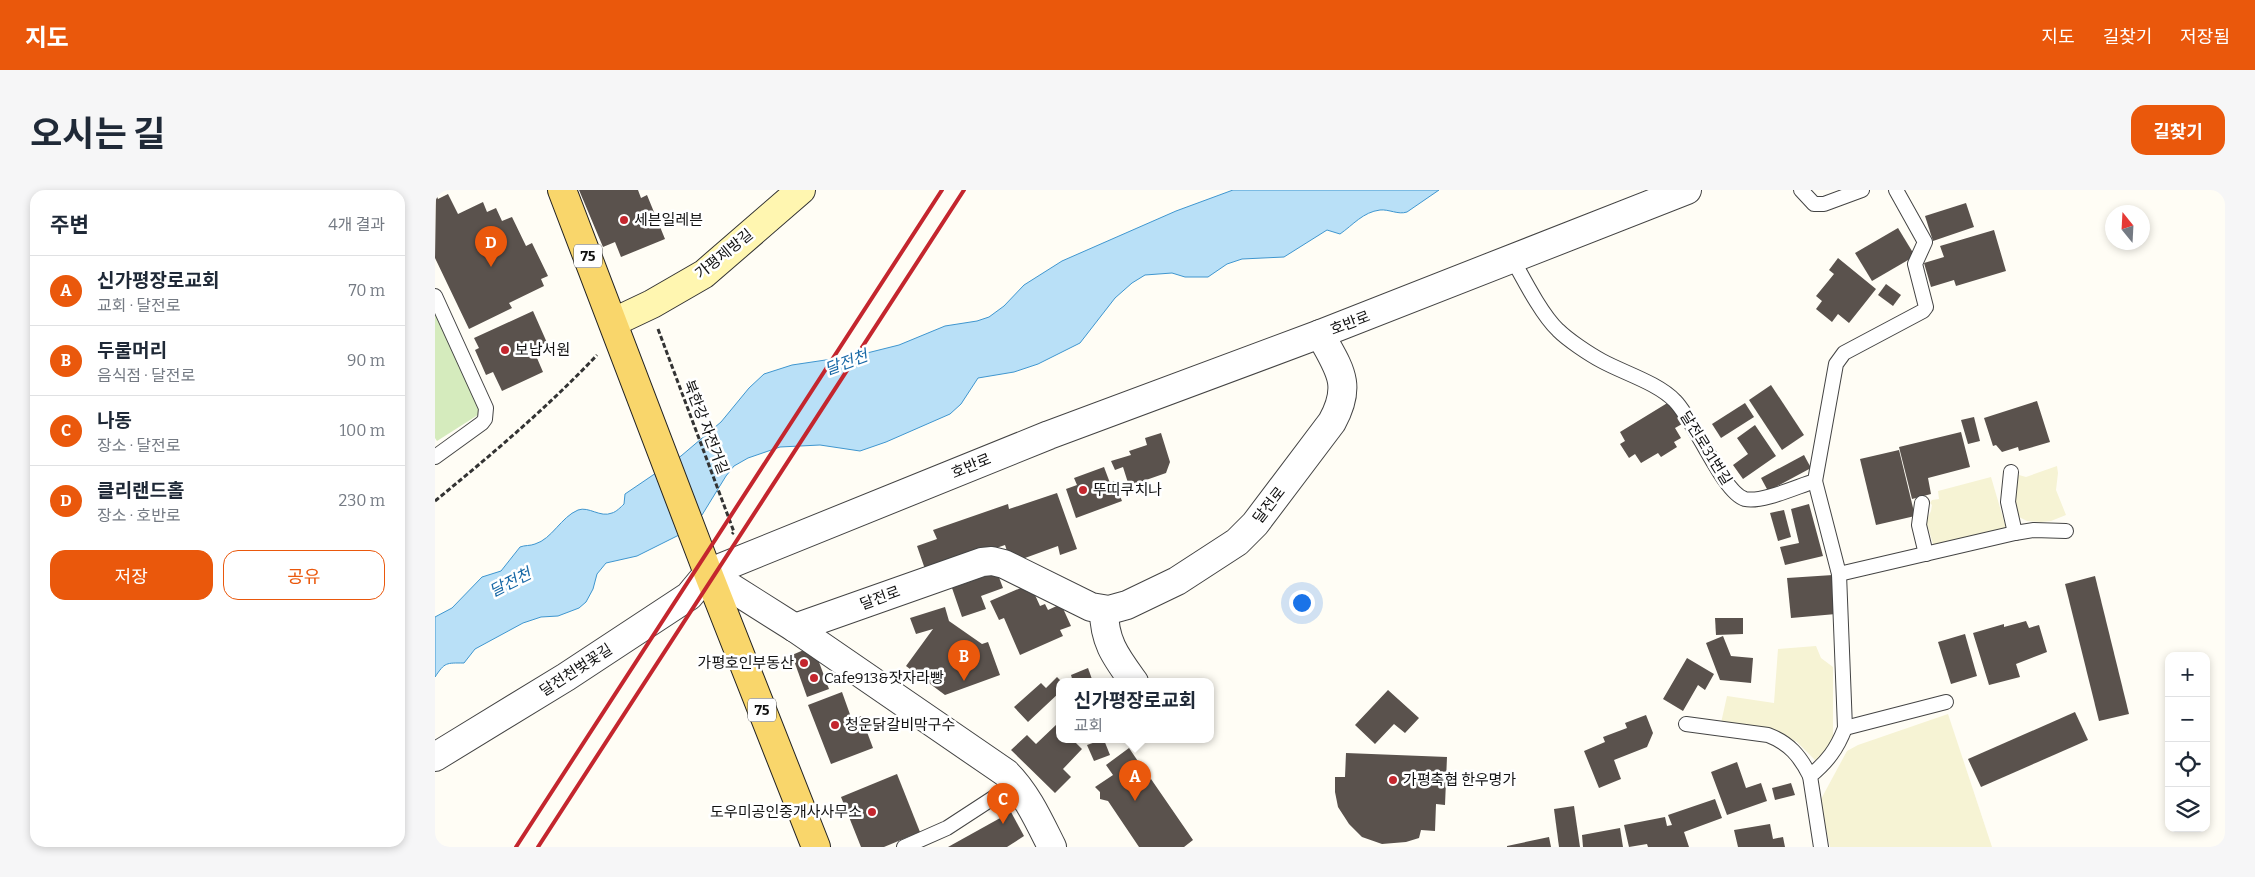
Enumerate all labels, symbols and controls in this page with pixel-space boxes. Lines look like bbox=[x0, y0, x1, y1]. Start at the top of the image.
text: 지도 bbox=[25, 24, 69, 52]
text: 지도 bbox=[2042, 26, 2075, 48]
text: 길찾기 bbox=[2103, 26, 2152, 48]
text: 저장됨 bbox=[2180, 26, 2230, 48]
button: 길찾기 bbox=[2131, 105, 2225, 155]
text: 오시는 길 bbox=[30, 113, 165, 155]
north arrow bbox=[2105, 205, 2150, 250]
place label: 세븐일레븐 bbox=[634, 211, 703, 229]
text: 주변 bbox=[50, 212, 89, 238]
marker: 세븐일레븐 bbox=[618, 214, 630, 226]
text: 4개 결과 bbox=[328, 215, 385, 234]
street label: 가평제방길 bbox=[692, 225, 756, 283]
pin: D bbox=[475, 226, 507, 267]
road number: 75 bbox=[574, 244, 602, 268]
text: 신가평장로교회 bbox=[97, 269, 219, 292]
text: A bbox=[60, 281, 72, 300]
text: 70 m bbox=[349, 281, 385, 300]
text: 교회 · 달전로 bbox=[97, 296, 180, 315]
street label: 호반로 bbox=[1327, 307, 1373, 339]
text: 두물머리 bbox=[97, 339, 167, 362]
place label: 보납서원 bbox=[515, 341, 570, 359]
marker: 보납서원 bbox=[499, 344, 511, 356]
water label: 달전천 bbox=[822, 345, 872, 379]
text: B bbox=[61, 351, 71, 370]
text: 90 m bbox=[347, 351, 385, 370]
text: 음식점 · 달전로 bbox=[97, 366, 195, 385]
street label: 북한강 자전거길 bbox=[680, 377, 732, 477]
street label: 달전로31번길 bbox=[1676, 408, 1736, 488]
text: 나동 bbox=[97, 409, 132, 432]
text: C bbox=[61, 421, 71, 440]
text: 100 m bbox=[340, 421, 385, 440]
text: 장소 · 달전로 bbox=[97, 436, 180, 455]
street label: 호반로 bbox=[948, 450, 994, 482]
text: 클리랜드홀 bbox=[97, 479, 184, 502]
place label: 뚜띠쿠치나 bbox=[1093, 481, 1162, 499]
street label: 달전로 bbox=[1249, 483, 1289, 527]
marker: 뚜띠쿠치나 bbox=[1077, 484, 1089, 496]
text: D bbox=[60, 491, 72, 510]
text: 230 m bbox=[338, 491, 385, 510]
text: 장소 · 호반로 bbox=[97, 506, 180, 525]
button: 저장 bbox=[50, 550, 213, 600]
button: 공유 bbox=[223, 550, 385, 600]
water label: 달전천 bbox=[486, 563, 536, 601]
street label: 달전로 bbox=[857, 582, 903, 614]
your location bbox=[1289, 590, 1315, 616]
street label: 달전천벚꽃길 bbox=[536, 640, 616, 700]
pin: B bbox=[948, 640, 980, 681]
map controls bbox=[2165, 652, 2210, 832]
button: + bbox=[2165, 652, 2210, 697]
place label: 가평호인부동산 bbox=[697, 654, 794, 672]
marker: 가평호인부동산 bbox=[798, 657, 810, 669]
place label: Cafe913&잣자라빵 bbox=[824, 669, 944, 687]
marker: Cafe913&잣자라빵 bbox=[808, 672, 820, 684]
popup bbox=[1056, 678, 1214, 743]
text: 신가평장로교회 bbox=[1074, 689, 1196, 712]
button: − bbox=[2165, 697, 2210, 742]
road number: 75 bbox=[748, 698, 776, 722]
place label: 청운닭갈비막구수 bbox=[845, 716, 955, 734]
text: 교회 bbox=[1074, 716, 1103, 735]
marker: 청운닭갈비막구수 bbox=[829, 719, 841, 731]
button: locate bbox=[2165, 742, 2210, 787]
pin: A bbox=[1119, 760, 1151, 801]
place label: 가평축협 한우명가 bbox=[1403, 771, 1517, 789]
marker: 가평축협 한우명가 bbox=[1387, 774, 1399, 786]
pin: C bbox=[987, 783, 1019, 824]
button: layers bbox=[2165, 787, 2210, 832]
place label: 도우미공인중개사사무소 bbox=[710, 803, 862, 821]
marker: 도우미공인중개사사무소 bbox=[866, 806, 878, 818]

